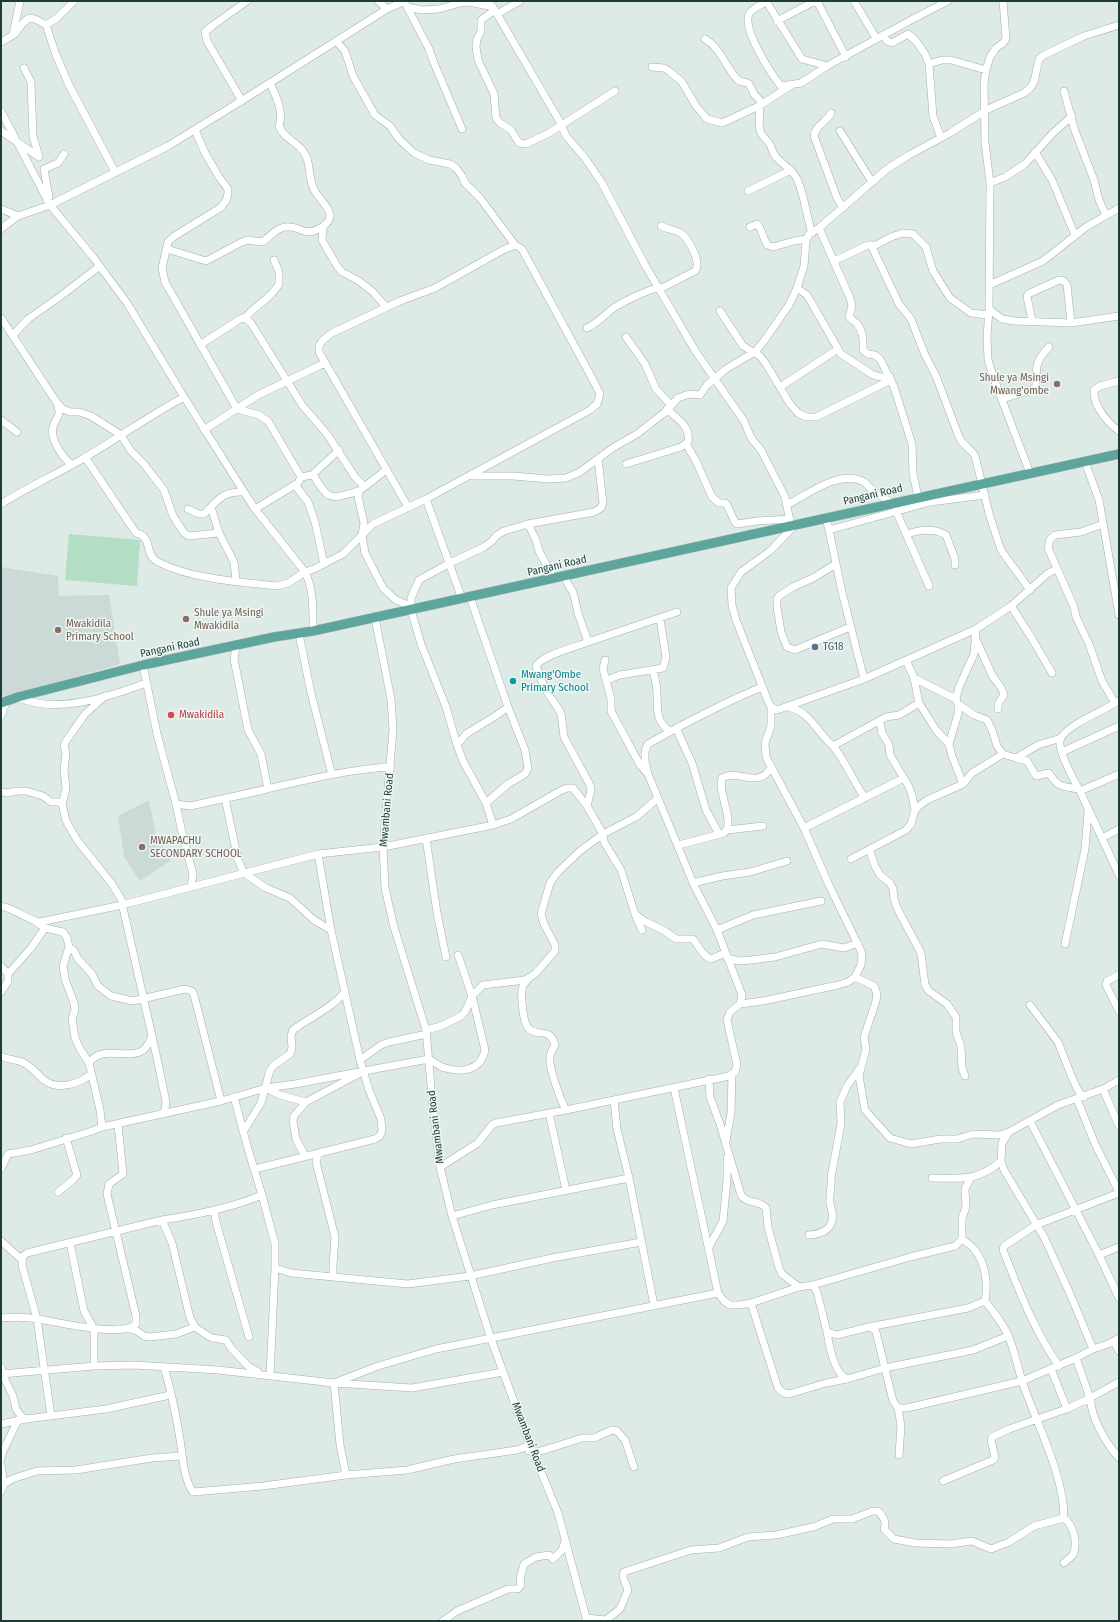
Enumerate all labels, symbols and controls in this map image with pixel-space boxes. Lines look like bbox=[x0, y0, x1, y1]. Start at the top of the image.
place label: Shule ya Msingi Mwang'ombe bbox=[979, 371, 1049, 397]
marker: Shule ya Msingi Mwang'ombe bbox=[1052, 379, 1062, 389]
street label: Pangani Road bbox=[842, 482, 904, 508]
street label: Pangani Road bbox=[526, 553, 588, 579]
place label: Shule ya Msingi Mwakidila bbox=[194, 606, 264, 632]
marker: Shule ya Msingi Mwakidila bbox=[181, 614, 191, 624]
place label: Mwakidila Primary School bbox=[66, 617, 134, 643]
marker: Mwakidila Primary School bbox=[53, 625, 63, 635]
street label: Pangani Road bbox=[139, 635, 201, 661]
place label: TG18 bbox=[823, 640, 843, 654]
marker: TG18 bbox=[810, 642, 820, 652]
place label: Mwang'Ombe Primary School bbox=[521, 668, 589, 694]
marker: Mwang'Ombe Primary School bbox=[508, 676, 518, 686]
place label: Mwakidila bbox=[179, 708, 224, 722]
marker: Mwakidila bbox=[166, 710, 176, 720]
street label: Mwambani Road bbox=[377, 773, 397, 847]
place label: MWAPACHU SECONDARY SCHOOL bbox=[150, 834, 242, 860]
marker: MWAPACHU SECONDARY SCHOOL bbox=[137, 842, 147, 852]
street label: Mwambani Road bbox=[425, 1090, 447, 1164]
street label: Mwambani Road bbox=[509, 1400, 547, 1474]

